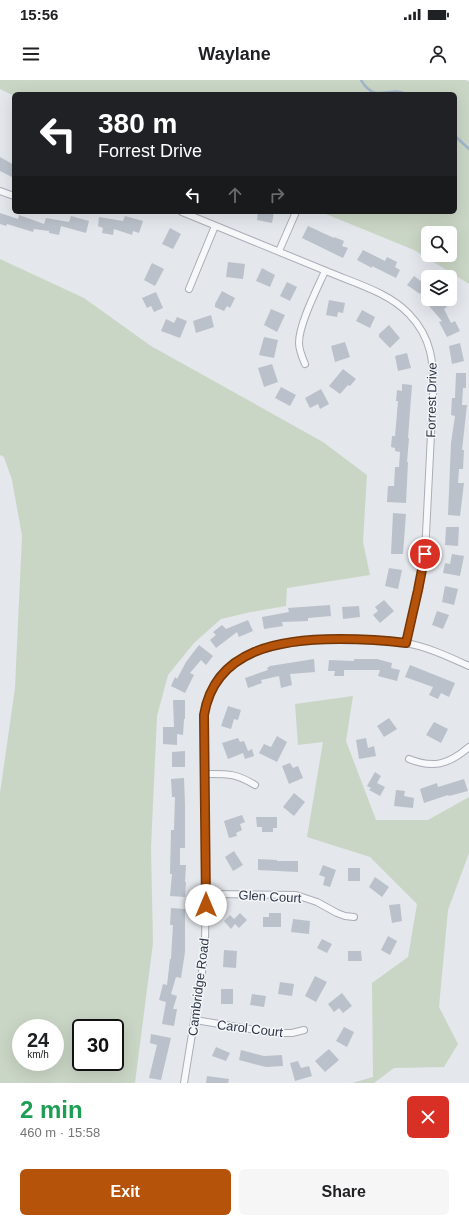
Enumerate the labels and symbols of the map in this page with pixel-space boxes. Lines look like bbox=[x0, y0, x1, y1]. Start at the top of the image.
street label: Forrest Drive bbox=[423, 362, 440, 438]
pin bbox=[408, 537, 442, 571]
position arrow bbox=[185, 884, 227, 926]
street label: Glen Court bbox=[238, 887, 302, 906]
street label: Cambridge Road bbox=[185, 937, 212, 1037]
street label: Carol Court bbox=[216, 1017, 284, 1040]
speed limit sign: 30 bbox=[72, 1019, 124, 1071]

